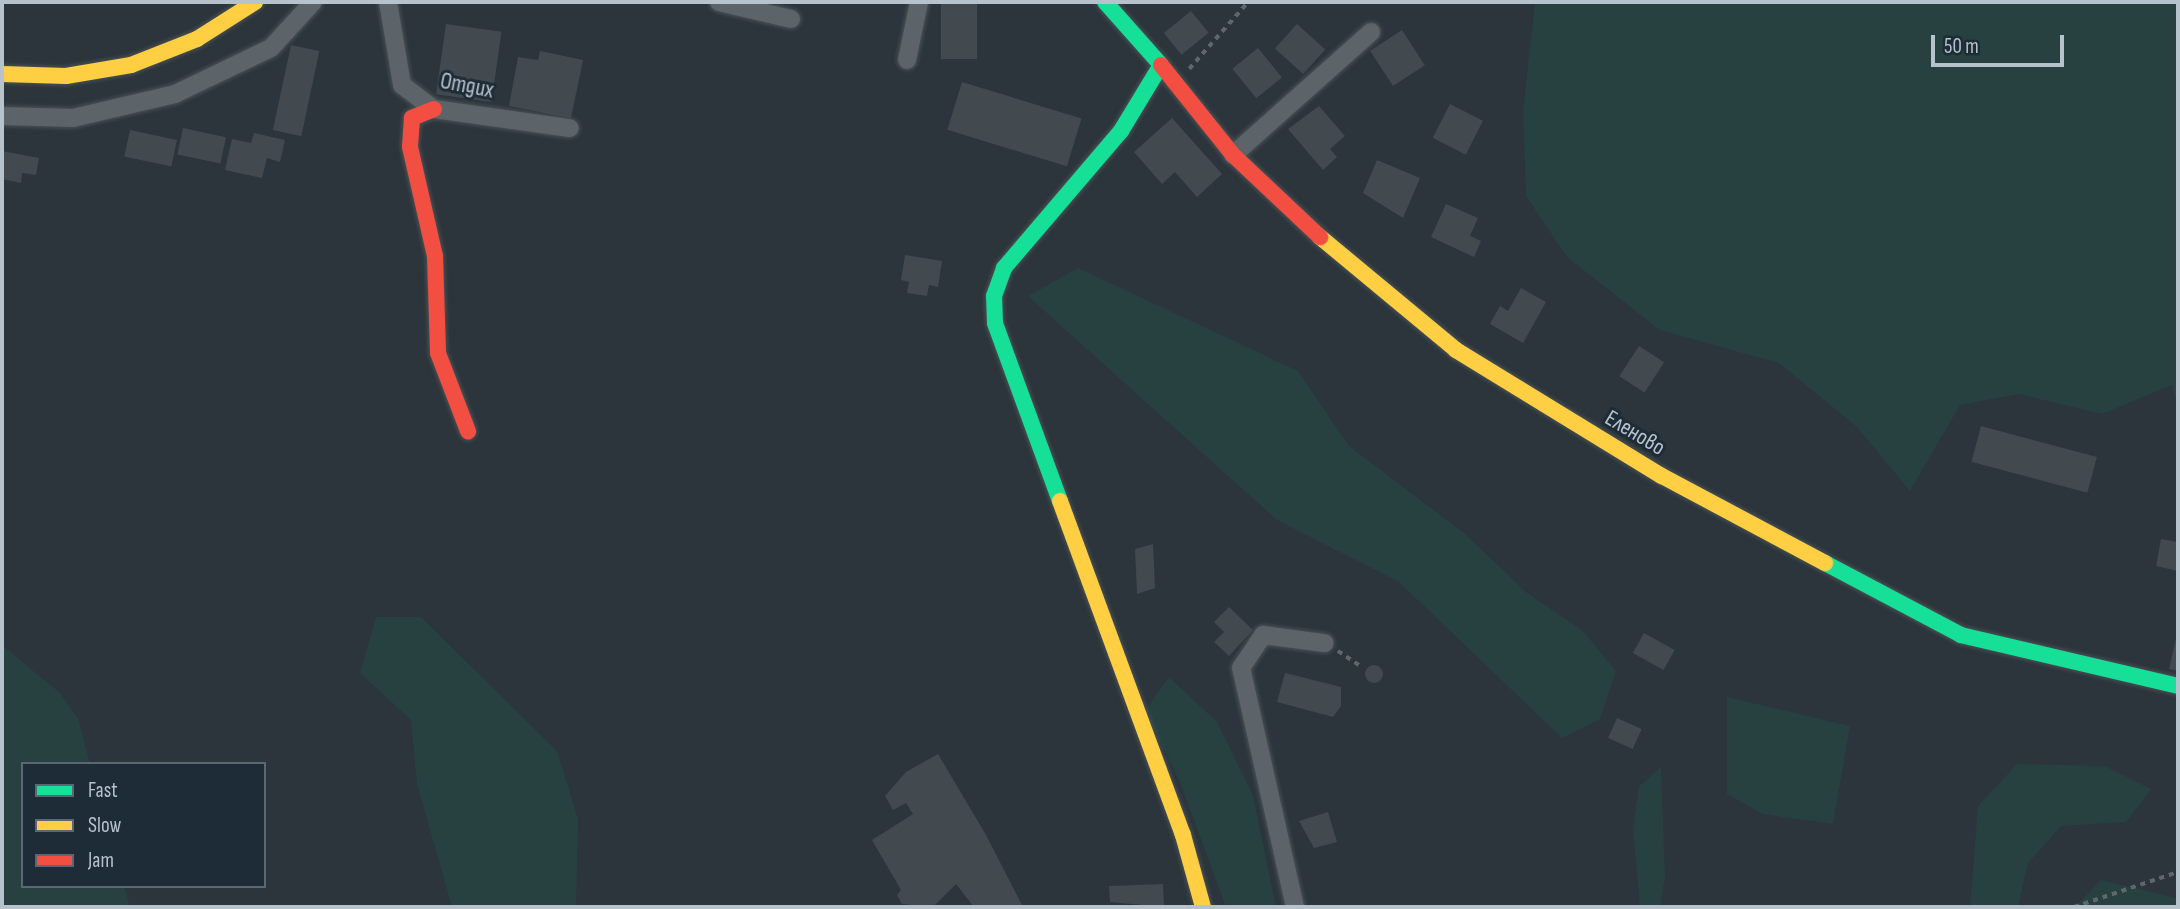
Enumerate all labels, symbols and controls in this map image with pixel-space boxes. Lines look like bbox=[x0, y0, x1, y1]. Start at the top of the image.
scale bar bbox=[1935, 21, 2068, 65]
text: 50 m bbox=[1944, 34, 1979, 59]
street label: Отдих bbox=[438, 67, 496, 105]
street label: Еленово bbox=[1600, 404, 1670, 462]
legend bbox=[21, 762, 266, 888]
text: Fast bbox=[88, 778, 118, 803]
text: Slow bbox=[88, 813, 121, 838]
text: Jam bbox=[88, 848, 114, 873]

